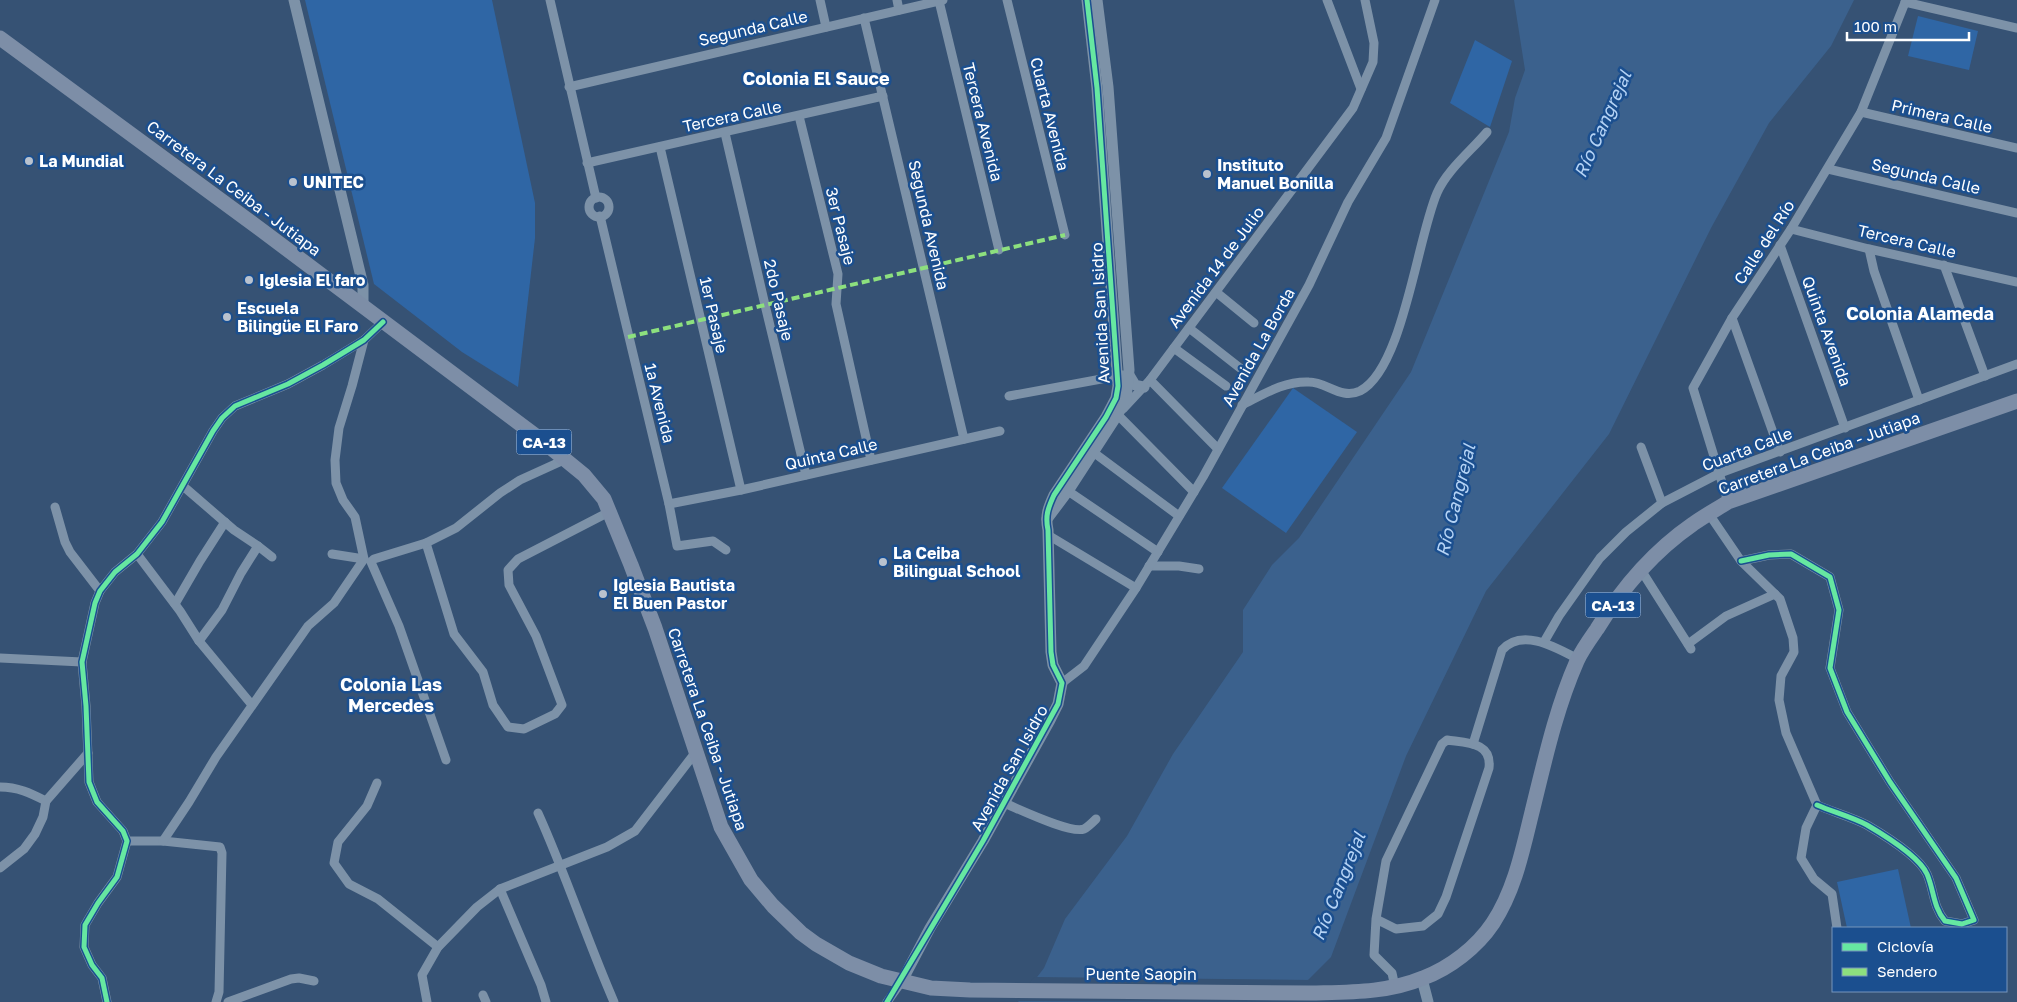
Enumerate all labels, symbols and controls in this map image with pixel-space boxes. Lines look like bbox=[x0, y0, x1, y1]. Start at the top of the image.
street label: Segunda Calle bbox=[697, 6, 809, 50]
scale bar bbox=[1847, 10, 1970, 42]
text: 100 m bbox=[1854, 17, 1897, 35]
street label: Cuarta Avenida bbox=[1026, 55, 1074, 173]
street label: Tercera Avenida bbox=[959, 61, 1007, 183]
water label: Río Cangrejal bbox=[1569, 66, 1636, 181]
district label: Colonia El Sauce bbox=[742, 67, 890, 89]
street label: Primera Calle bbox=[1890, 95, 1994, 137]
street label: Tercera Calle bbox=[681, 96, 783, 136]
street label: Carretera La Ceiba - Jutiapa bbox=[143, 116, 325, 260]
place label: La Mundial bbox=[39, 151, 125, 171]
street label: Segunda Calle bbox=[1870, 154, 1982, 198]
marker: La Mundial bbox=[23, 155, 35, 167]
place label: Instituto Manuel Bonilla bbox=[1217, 155, 1333, 193]
street label: Segunda Avenida bbox=[904, 158, 954, 292]
marker: Instituto Manuel Bonilla bbox=[1201, 168, 1213, 180]
place label: UNITEC bbox=[303, 172, 364, 192]
marker: UNITEC bbox=[287, 176, 299, 188]
street label: 3er Pasaje bbox=[822, 185, 860, 267]
street label: Calle del Río bbox=[1729, 196, 1799, 288]
street label: Avenida 14 de Julio bbox=[1164, 202, 1268, 332]
street label: Tercera Calle bbox=[1856, 220, 1958, 262]
street label: Avenida San Isidro bbox=[1086, 242, 1114, 384]
street label: 2do Pasaje bbox=[760, 257, 798, 343]
place label: Iglesia El faro bbox=[259, 270, 366, 290]
street label: Quinta Avenida bbox=[1798, 273, 1856, 389]
marker: Iglesia El faro bbox=[243, 274, 255, 286]
street label: 1er Pasaje bbox=[696, 275, 732, 355]
street label: Avenida La Borda bbox=[1217, 284, 1299, 410]
place label: Escuela Bilingüe El Faro bbox=[237, 298, 359, 336]
district label: Colonia Alameda bbox=[1846, 302, 1994, 324]
marker: Escuela Bilingüe El Faro bbox=[221, 311, 233, 323]
street label: 1a Avenida bbox=[640, 361, 680, 445]
street label: Carretera La Ceiba - Jutiapa bbox=[1715, 407, 1923, 499]
street label: Cuarta Calle bbox=[1699, 423, 1795, 475]
road number: CA-13 bbox=[516, 430, 572, 454]
street label: Quinta Calle bbox=[783, 434, 879, 474]
water label: Río Cangrejal bbox=[1430, 440, 1480, 558]
place label: La Ceiba Bilingual School bbox=[893, 543, 1021, 581]
marker: La Ceiba Bilingual School bbox=[877, 556, 889, 568]
place label: Iglesia Bautista El Buen Pastor bbox=[613, 575, 735, 613]
marker: Iglesia Bautista El Buen Pastor bbox=[597, 588, 609, 600]
road number: CA-13 bbox=[1586, 592, 1640, 618]
street label: Carretera La Ceiba - Jutiapa bbox=[664, 625, 752, 833]
district label: Colonia Las Mercedes bbox=[340, 673, 442, 716]
street label: Avenida San Isidro bbox=[966, 701, 1052, 835]
water label: Río Cangrejal bbox=[1306, 827, 1370, 943]
legend bbox=[1832, 927, 2007, 992]
text: Ciclovía bbox=[1877, 937, 1934, 955]
text: Sendero bbox=[1877, 962, 1937, 980]
street label: Puente Saopin bbox=[1085, 964, 1197, 984]

